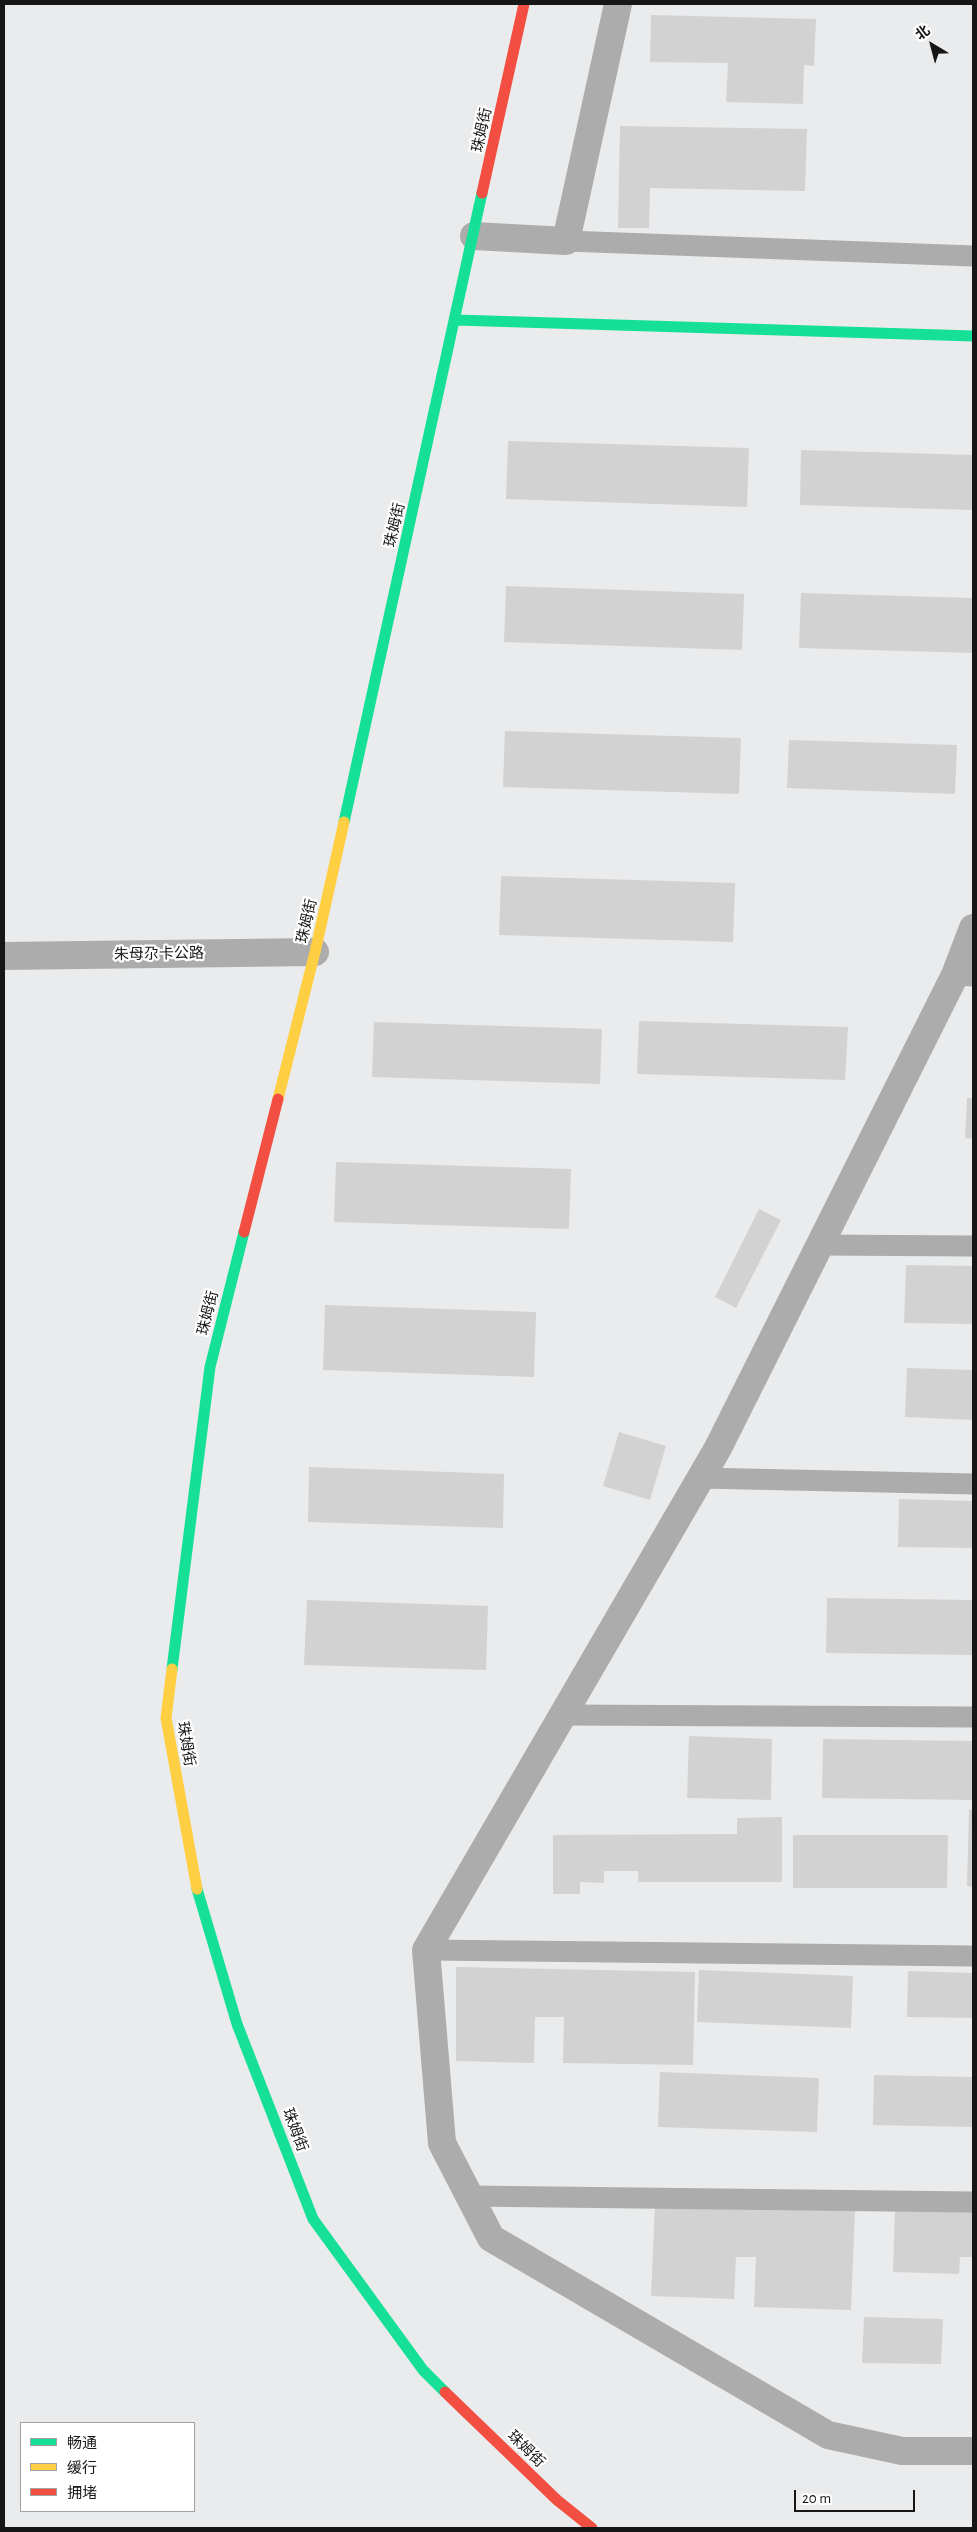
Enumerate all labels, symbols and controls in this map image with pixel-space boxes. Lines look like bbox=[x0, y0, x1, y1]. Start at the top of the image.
north arrow bbox=[907, 20, 957, 70]
text: 北 bbox=[913, 23, 933, 43]
street label: 珠姆街 bbox=[469, 106, 495, 154]
street label: 珠姆街 bbox=[381, 501, 409, 549]
street label: 珠姆街 bbox=[293, 897, 321, 945]
street label: 朱母尕卡公路 bbox=[114, 944, 204, 964]
street label: 珠姆街 bbox=[194, 1289, 222, 1337]
street label: 珠姆街 bbox=[173, 1720, 199, 1768]
street label: 珠姆街 bbox=[279, 2106, 311, 2154]
legend bbox=[20, 2422, 195, 2512]
street label: 珠姆街 bbox=[504, 2427, 548, 2471]
text: 畅通 bbox=[67, 2436, 97, 2451]
text: 缓行 bbox=[67, 2461, 97, 2476]
scale bar bbox=[797, 2480, 918, 2512]
text: 拥堵 bbox=[67, 2486, 97, 2501]
text: 20 m bbox=[802, 2491, 831, 2506]

